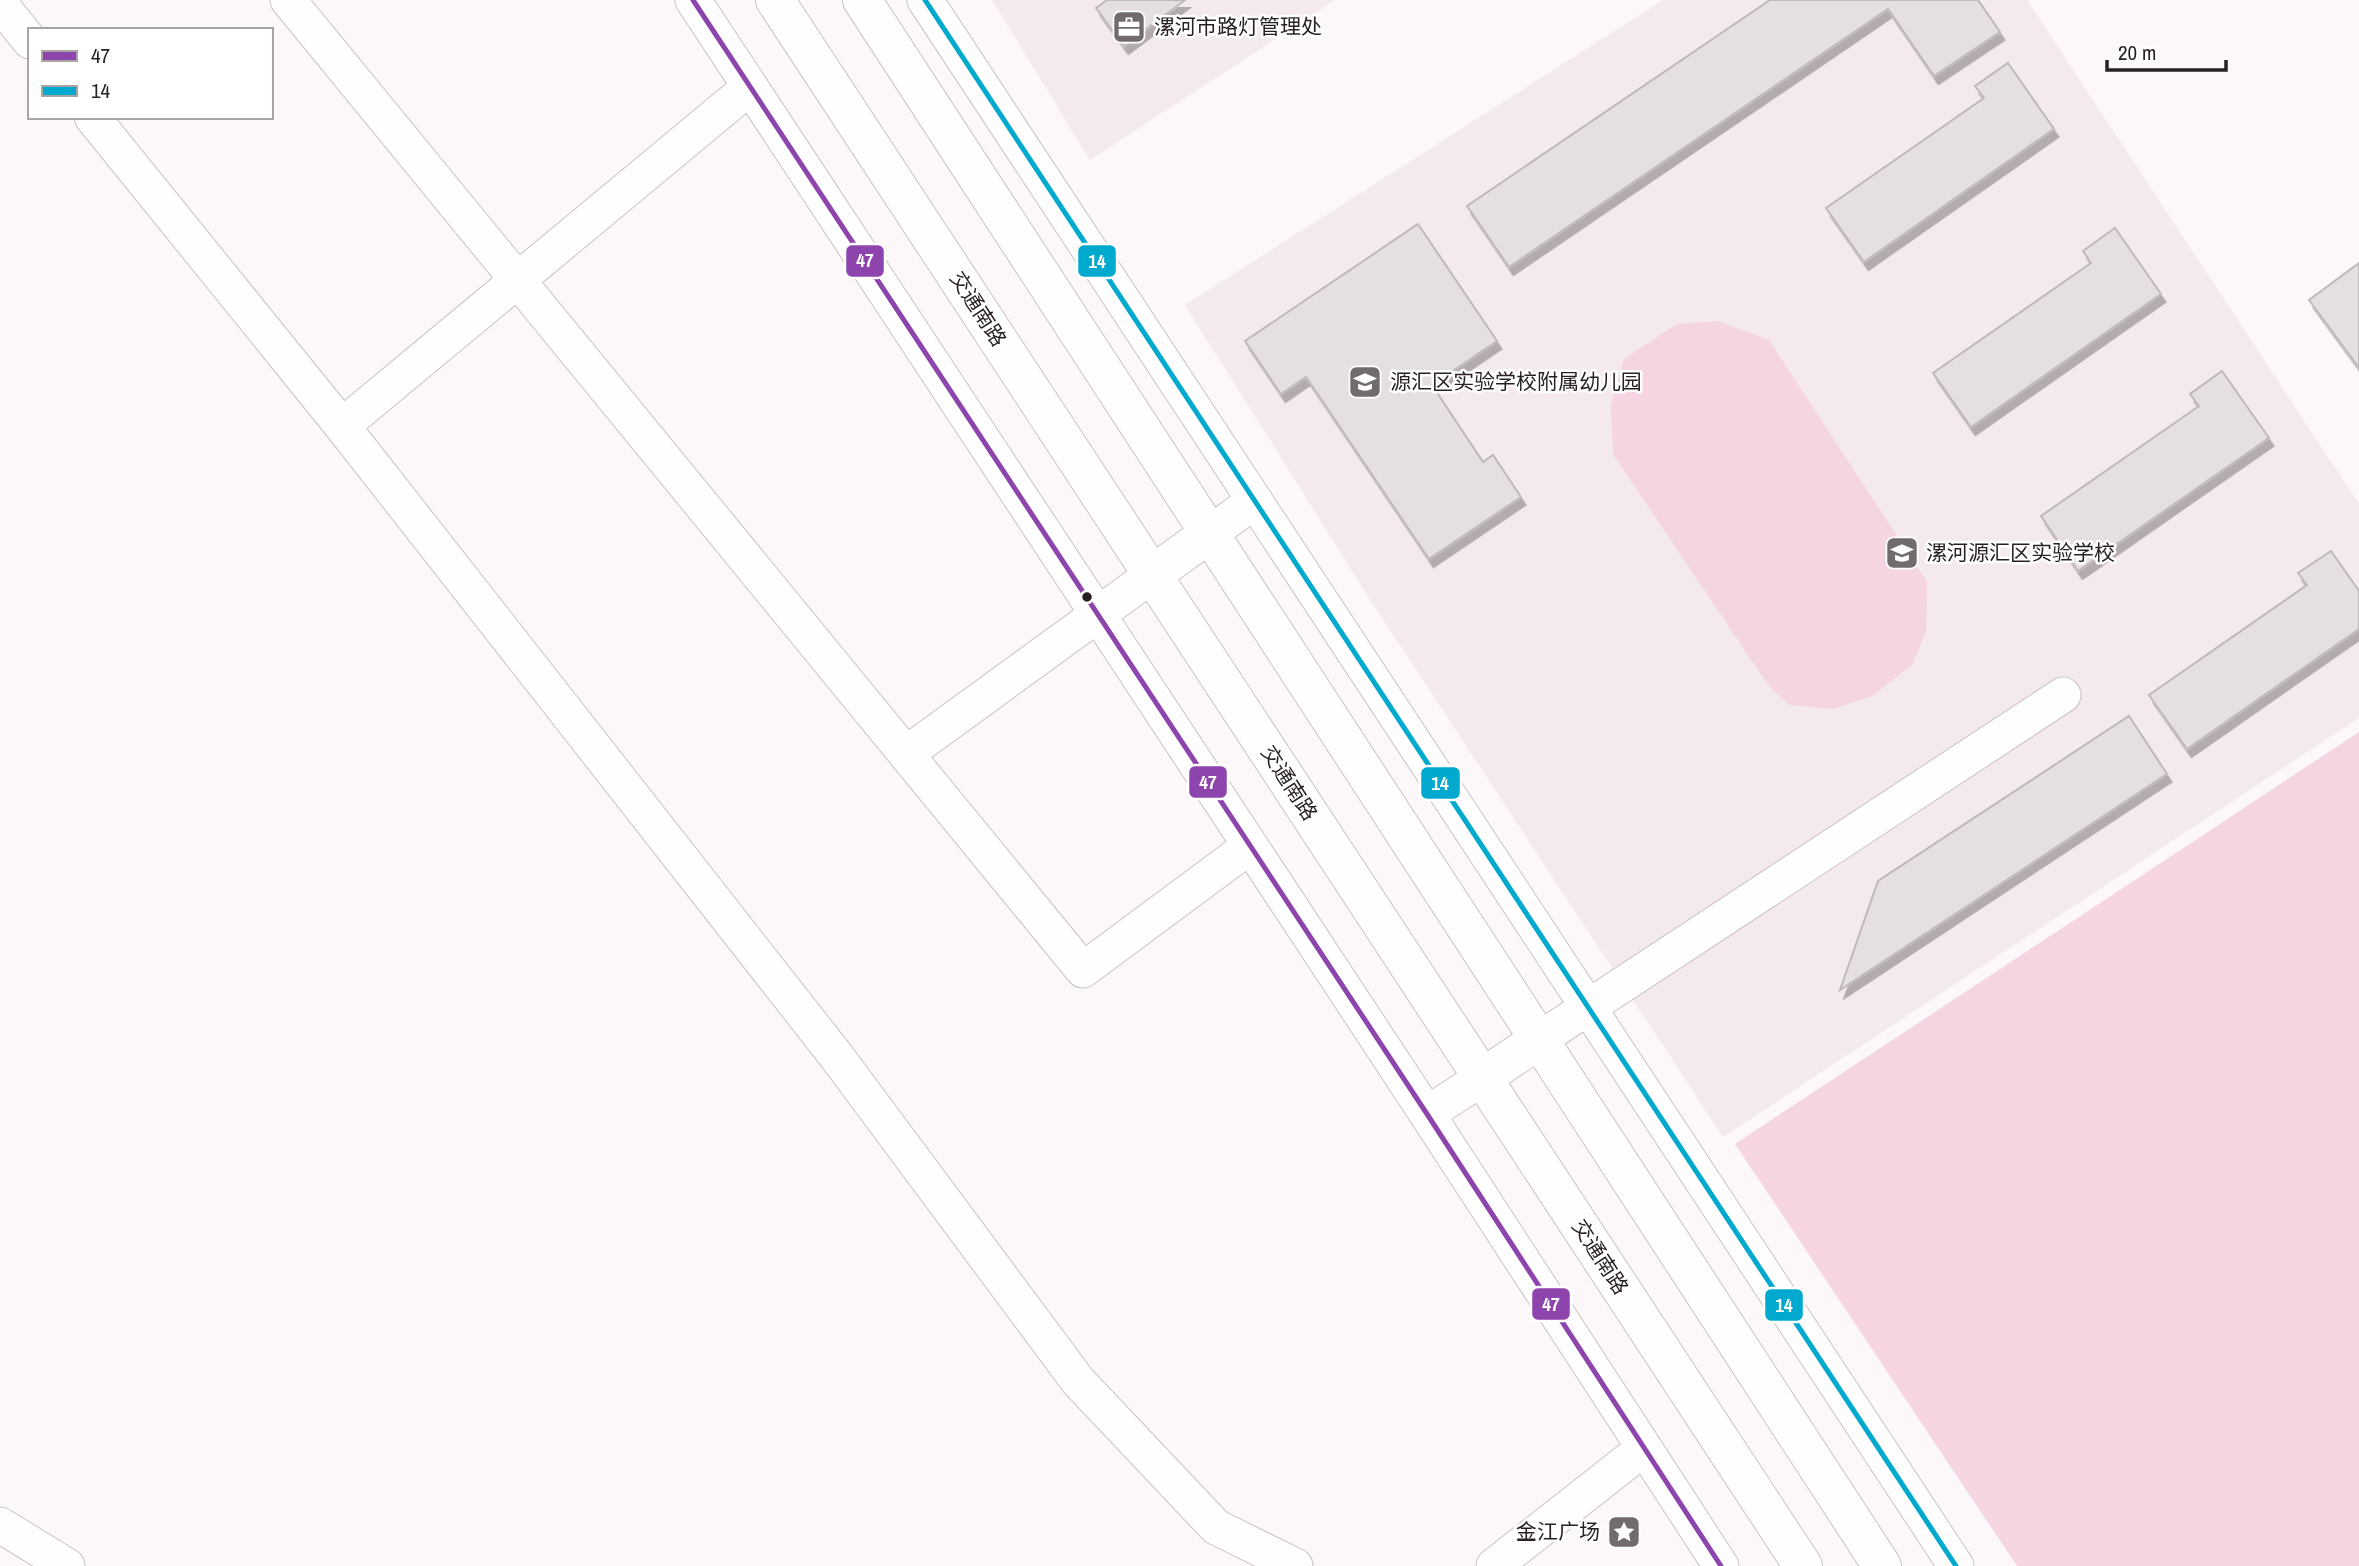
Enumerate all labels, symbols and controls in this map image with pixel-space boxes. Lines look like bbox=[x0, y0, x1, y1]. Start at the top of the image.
office icon: 漯河市路灯管理处 bbox=[1110, 8, 1148, 46]
place label: 漯河市路灯管理处 bbox=[1154, 12, 1322, 41]
legend bbox=[28, 28, 273, 119]
scale bar bbox=[2107, 28, 2226, 72]
text: 20 m bbox=[2118, 38, 2156, 67]
text: 47 bbox=[91, 41, 110, 70]
text: 14 bbox=[91, 76, 111, 105]
line badge: 47 bbox=[845, 244, 885, 278]
line badge: 14 bbox=[1077, 244, 1117, 278]
text: 47 bbox=[856, 247, 874, 273]
text: 14 bbox=[1088, 248, 1106, 274]
street label: 交通南路 bbox=[943, 266, 1013, 352]
school or university icon: 源汇区实验学校附属幼儿园 bbox=[1346, 363, 1384, 401]
place label: 源汇区实验学校附属幼儿园 bbox=[1390, 367, 1642, 396]
school or university icon: 漯河源汇区实验学校 bbox=[1883, 534, 1921, 572]
place label: 漯河源汇区实验学校 bbox=[1926, 538, 2115, 567]
unlabelled marker bbox=[1080, 590, 1094, 604]
street label: 交通南路 bbox=[1254, 740, 1324, 826]
line badge: 47 bbox=[1188, 765, 1228, 799]
line badge: 14 bbox=[1420, 766, 1461, 800]
text: 47 bbox=[1199, 769, 1217, 795]
text: 14 bbox=[1431, 770, 1449, 796]
street label: 交通南路 bbox=[1565, 1214, 1635, 1300]
line badge: 47 bbox=[1531, 1287, 1571, 1321]
line badge: 14 bbox=[1764, 1288, 1804, 1322]
text: 47 bbox=[1542, 1291, 1560, 1317]
text: 14 bbox=[1775, 1292, 1793, 1318]
place icon: 金江广场 bbox=[1605, 1513, 1643, 1551]
place label: 金江广场 bbox=[1516, 1517, 1600, 1546]

